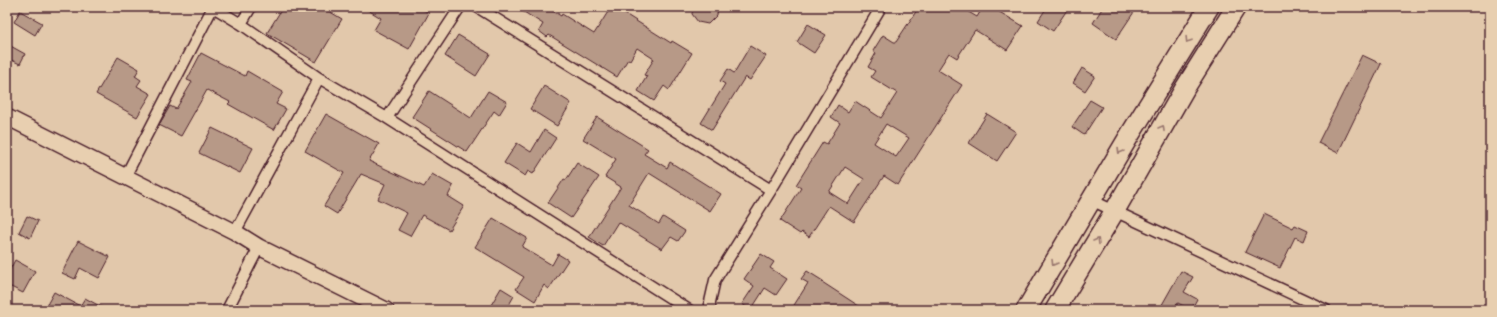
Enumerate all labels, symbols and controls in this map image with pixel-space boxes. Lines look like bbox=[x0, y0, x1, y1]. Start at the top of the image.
one-way arrow bbox=[1186, 36, 1193, 43]
one-way arrow bbox=[1157, 125, 1164, 132]
one-way arrow bbox=[1118, 147, 1125, 154]
one-way arrow bbox=[1092, 238, 1099, 245]
one-way arrow bbox=[1051, 259, 1058, 266]

